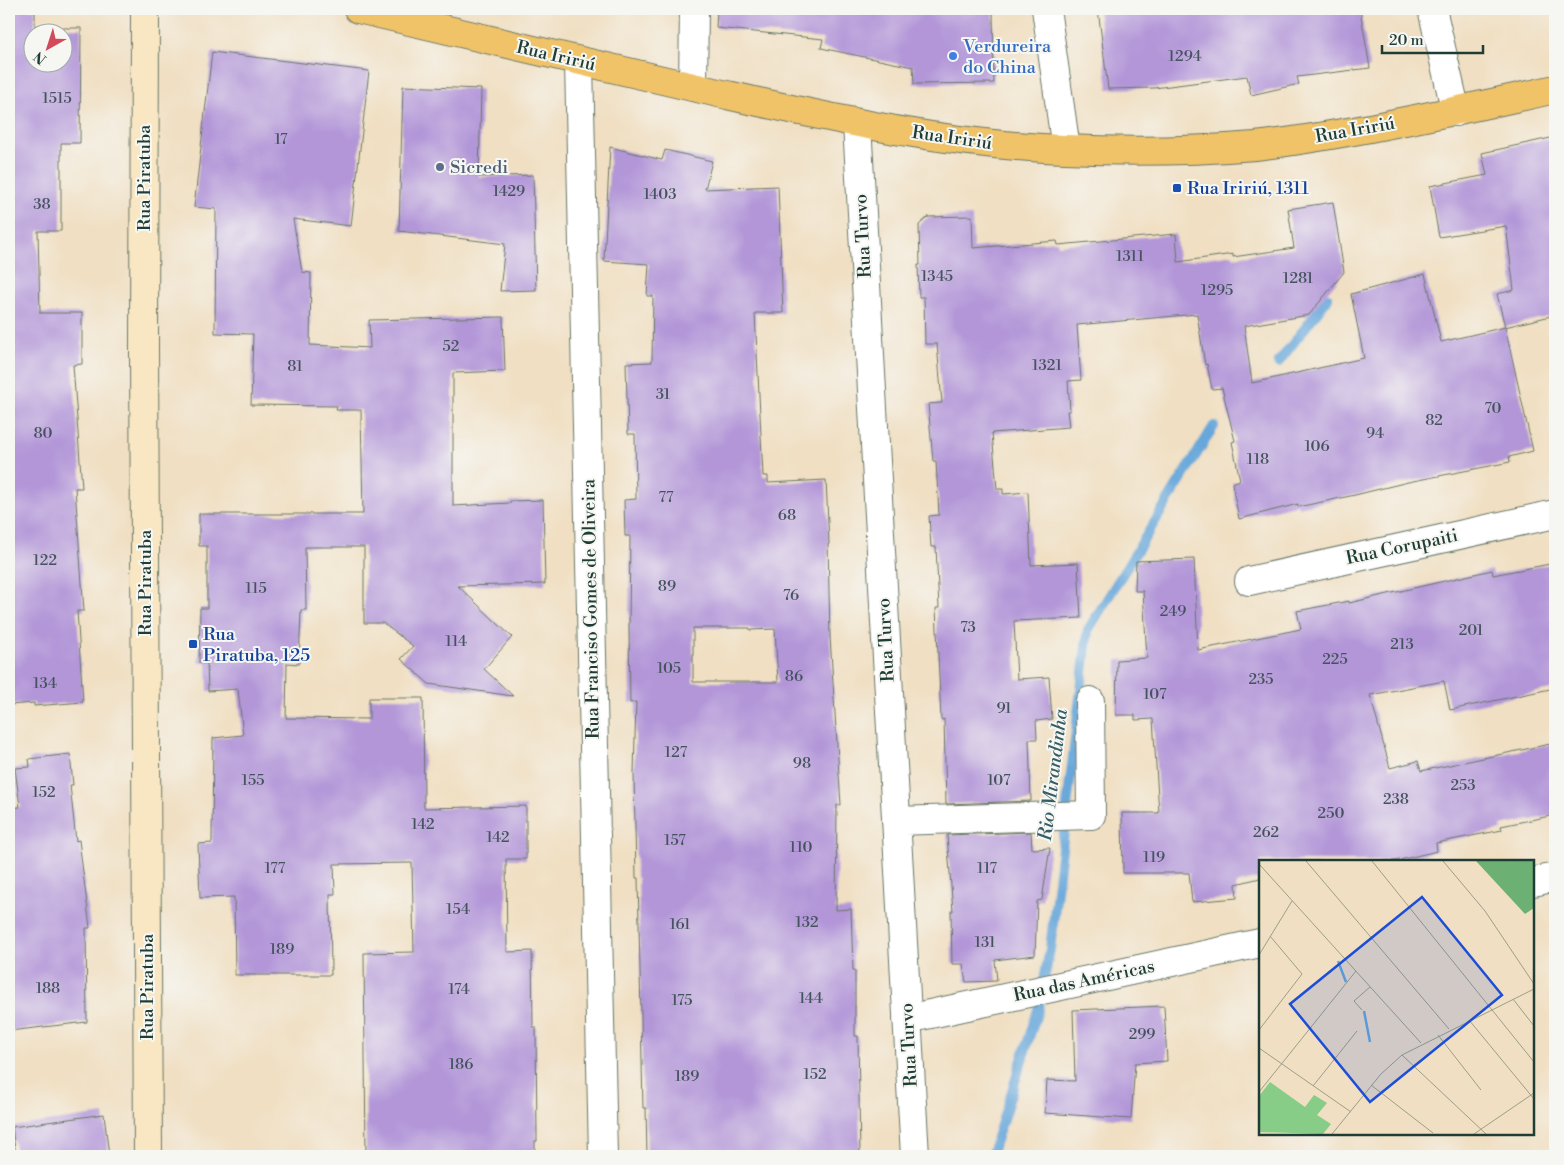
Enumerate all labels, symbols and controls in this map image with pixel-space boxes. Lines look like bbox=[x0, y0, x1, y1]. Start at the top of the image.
north arrow bbox=[22, 22, 72, 72]
scale bar bbox=[1382, 22, 1483, 54]
text: 20 m bbox=[1389, 31, 1424, 50]
place label: Verdureira do China bbox=[962, 35, 1052, 79]
street label: Rua Iririú bbox=[514, 36, 599, 76]
text: N bbox=[30, 47, 50, 68]
house number: 1294 bbox=[1168, 47, 1202, 66]
marker: Verdureira do China bbox=[947, 50, 959, 62]
house number: 1515 bbox=[42, 89, 72, 108]
street label: Rua Iririú bbox=[1313, 112, 1397, 148]
street label: Rua Iririú bbox=[910, 121, 994, 155]
street label: Rua Piratuba bbox=[133, 124, 156, 231]
house number: 17 bbox=[274, 130, 288, 149]
place label: Sicredi bbox=[450, 156, 508, 179]
marker: Sicredi bbox=[434, 161, 446, 173]
place label: Rua Iririú, 1311 bbox=[1187, 177, 1309, 200]
house number: 1429 bbox=[493, 182, 525, 201]
marker: Rua Iririú, 1311 bbox=[1171, 182, 1183, 194]
house number: 1403 bbox=[643, 185, 677, 204]
street label: Rua Turvo bbox=[849, 193, 877, 279]
house number: 38 bbox=[33, 195, 51, 214]
house number: 1311 bbox=[1116, 247, 1144, 266]
house number: 1345 bbox=[921, 267, 953, 286]
house number: 1281 bbox=[1283, 269, 1314, 288]
house number: 1295 bbox=[1201, 281, 1233, 300]
house number: 52 bbox=[443, 337, 459, 356]
house number: 1321 bbox=[1032, 356, 1062, 375]
house number: 81 bbox=[287, 357, 303, 376]
house number: 31 bbox=[656, 385, 671, 404]
house number: 70 bbox=[1484, 399, 1502, 418]
house number: 82 bbox=[1425, 411, 1443, 430]
house number: 80 bbox=[33, 424, 53, 443]
house number: 94 bbox=[1366, 424, 1384, 443]
house number: 106 bbox=[1304, 437, 1330, 456]
house number: 118 bbox=[1247, 450, 1269, 469]
street label: Rua Franciso Gomes de Oliveira bbox=[577, 478, 605, 739]
house number: 77 bbox=[658, 488, 674, 507]
house number: 68 bbox=[778, 506, 796, 525]
street label: Rua Corupaiti bbox=[1344, 524, 1460, 570]
street label: Rua Piratuba bbox=[134, 529, 157, 636]
house number: 122 bbox=[33, 551, 57, 570]
house number: 89 bbox=[658, 577, 676, 596]
house number: 115 bbox=[245, 579, 267, 598]
house number: 76 bbox=[783, 586, 799, 605]
street label: Rua Turvo bbox=[872, 597, 900, 683]
house number: 249 bbox=[1160, 602, 1186, 621]
house number: 73 bbox=[960, 618, 976, 637]
house number: 201 bbox=[1459, 621, 1484, 640]
place label: Rua Piratuba, 125 bbox=[203, 623, 310, 667]
house number: 114 bbox=[445, 632, 467, 651]
house number: 213 bbox=[1390, 635, 1414, 654]
marker: Rua Piratuba, 125 bbox=[187, 638, 199, 650]
house number: 225 bbox=[1322, 650, 1348, 669]
house number: 105 bbox=[657, 659, 681, 678]
house number: 86 bbox=[785, 667, 803, 686]
house number: 235 bbox=[1248, 670, 1274, 689]
house number: 134 bbox=[33, 674, 57, 693]
house number: 107 bbox=[1143, 685, 1167, 704]
house number: 91 bbox=[996, 699, 1012, 718]
water label: Rio Mirandinha bbox=[1033, 707, 1073, 843]
house number: 127 bbox=[665, 743, 688, 762]
house number: 98 bbox=[793, 754, 811, 773]
house number: 155 bbox=[242, 771, 265, 790]
house number: 107 bbox=[987, 771, 1011, 790]
house number: 253 bbox=[1450, 776, 1476, 795]
house number: 152 bbox=[32, 783, 56, 802]
house number: 238 bbox=[1383, 790, 1409, 809]
house number: 250 bbox=[1318, 804, 1344, 823]
house number: 142 bbox=[411, 815, 435, 834]
house number: 262 bbox=[1253, 823, 1279, 842]
house number: 142 bbox=[486, 828, 510, 847]
house number: 157 bbox=[664, 831, 686, 850]
house number: 110 bbox=[790, 838, 812, 857]
house number: 119 bbox=[1143, 848, 1165, 867]
house number: 177 bbox=[265, 859, 286, 878]
house number: 117 bbox=[977, 859, 998, 878]
inset map bbox=[1259, 860, 1534, 1135]
house number: 154 bbox=[446, 900, 470, 919]
house number: 132 bbox=[795, 913, 819, 932]
house number: 161 bbox=[669, 915, 691, 934]
street label: Rua Piratuba bbox=[136, 933, 159, 1040]
house number: 131 bbox=[975, 933, 996, 952]
house number: 189 bbox=[270, 940, 294, 959]
street label: Rua das Américas bbox=[1011, 955, 1157, 1007]
house number: 188 bbox=[36, 979, 60, 998]
house number: 174 bbox=[448, 980, 470, 999]
house number: 144 bbox=[799, 989, 823, 1008]
house number: 175 bbox=[671, 991, 693, 1010]
street label: Rua Turvo bbox=[895, 1002, 923, 1088]
house number: 299 bbox=[1129, 1025, 1155, 1044]
house number: 186 bbox=[449, 1055, 473, 1074]
house number: 152 bbox=[803, 1065, 827, 1084]
house number: 189 bbox=[675, 1067, 699, 1086]

